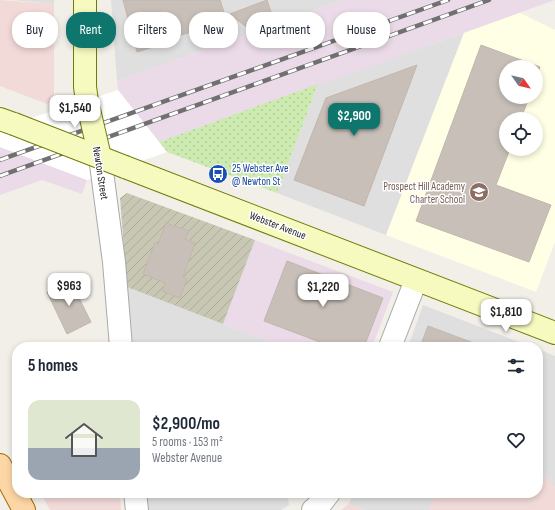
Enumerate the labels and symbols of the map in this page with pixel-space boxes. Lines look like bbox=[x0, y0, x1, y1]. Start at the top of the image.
north arrow bbox=[499, 60, 543, 104]
pin: $1,540 bbox=[42, 95, 108, 129]
pin: $2,900 bbox=[321, 103, 387, 137]
street label: Newton Street bbox=[90, 146, 111, 201]
place label: 25 Webster Ave @ Newton St bbox=[232, 162, 288, 188]
bus stop icon: 25 Webster Ave @ Newton St bbox=[207, 163, 229, 185]
place label: Prospect Hill Academy Charter School bbox=[383, 180, 466, 206]
school or university icon: Prospect Hill Academy Charter School bbox=[468, 181, 490, 203]
street label: Webster Avenue bbox=[248, 209, 308, 242]
pin: $963 bbox=[45, 273, 93, 307]
pin: $1,220 bbox=[290, 274, 356, 308]
pin: $1,810 bbox=[473, 299, 539, 333]

